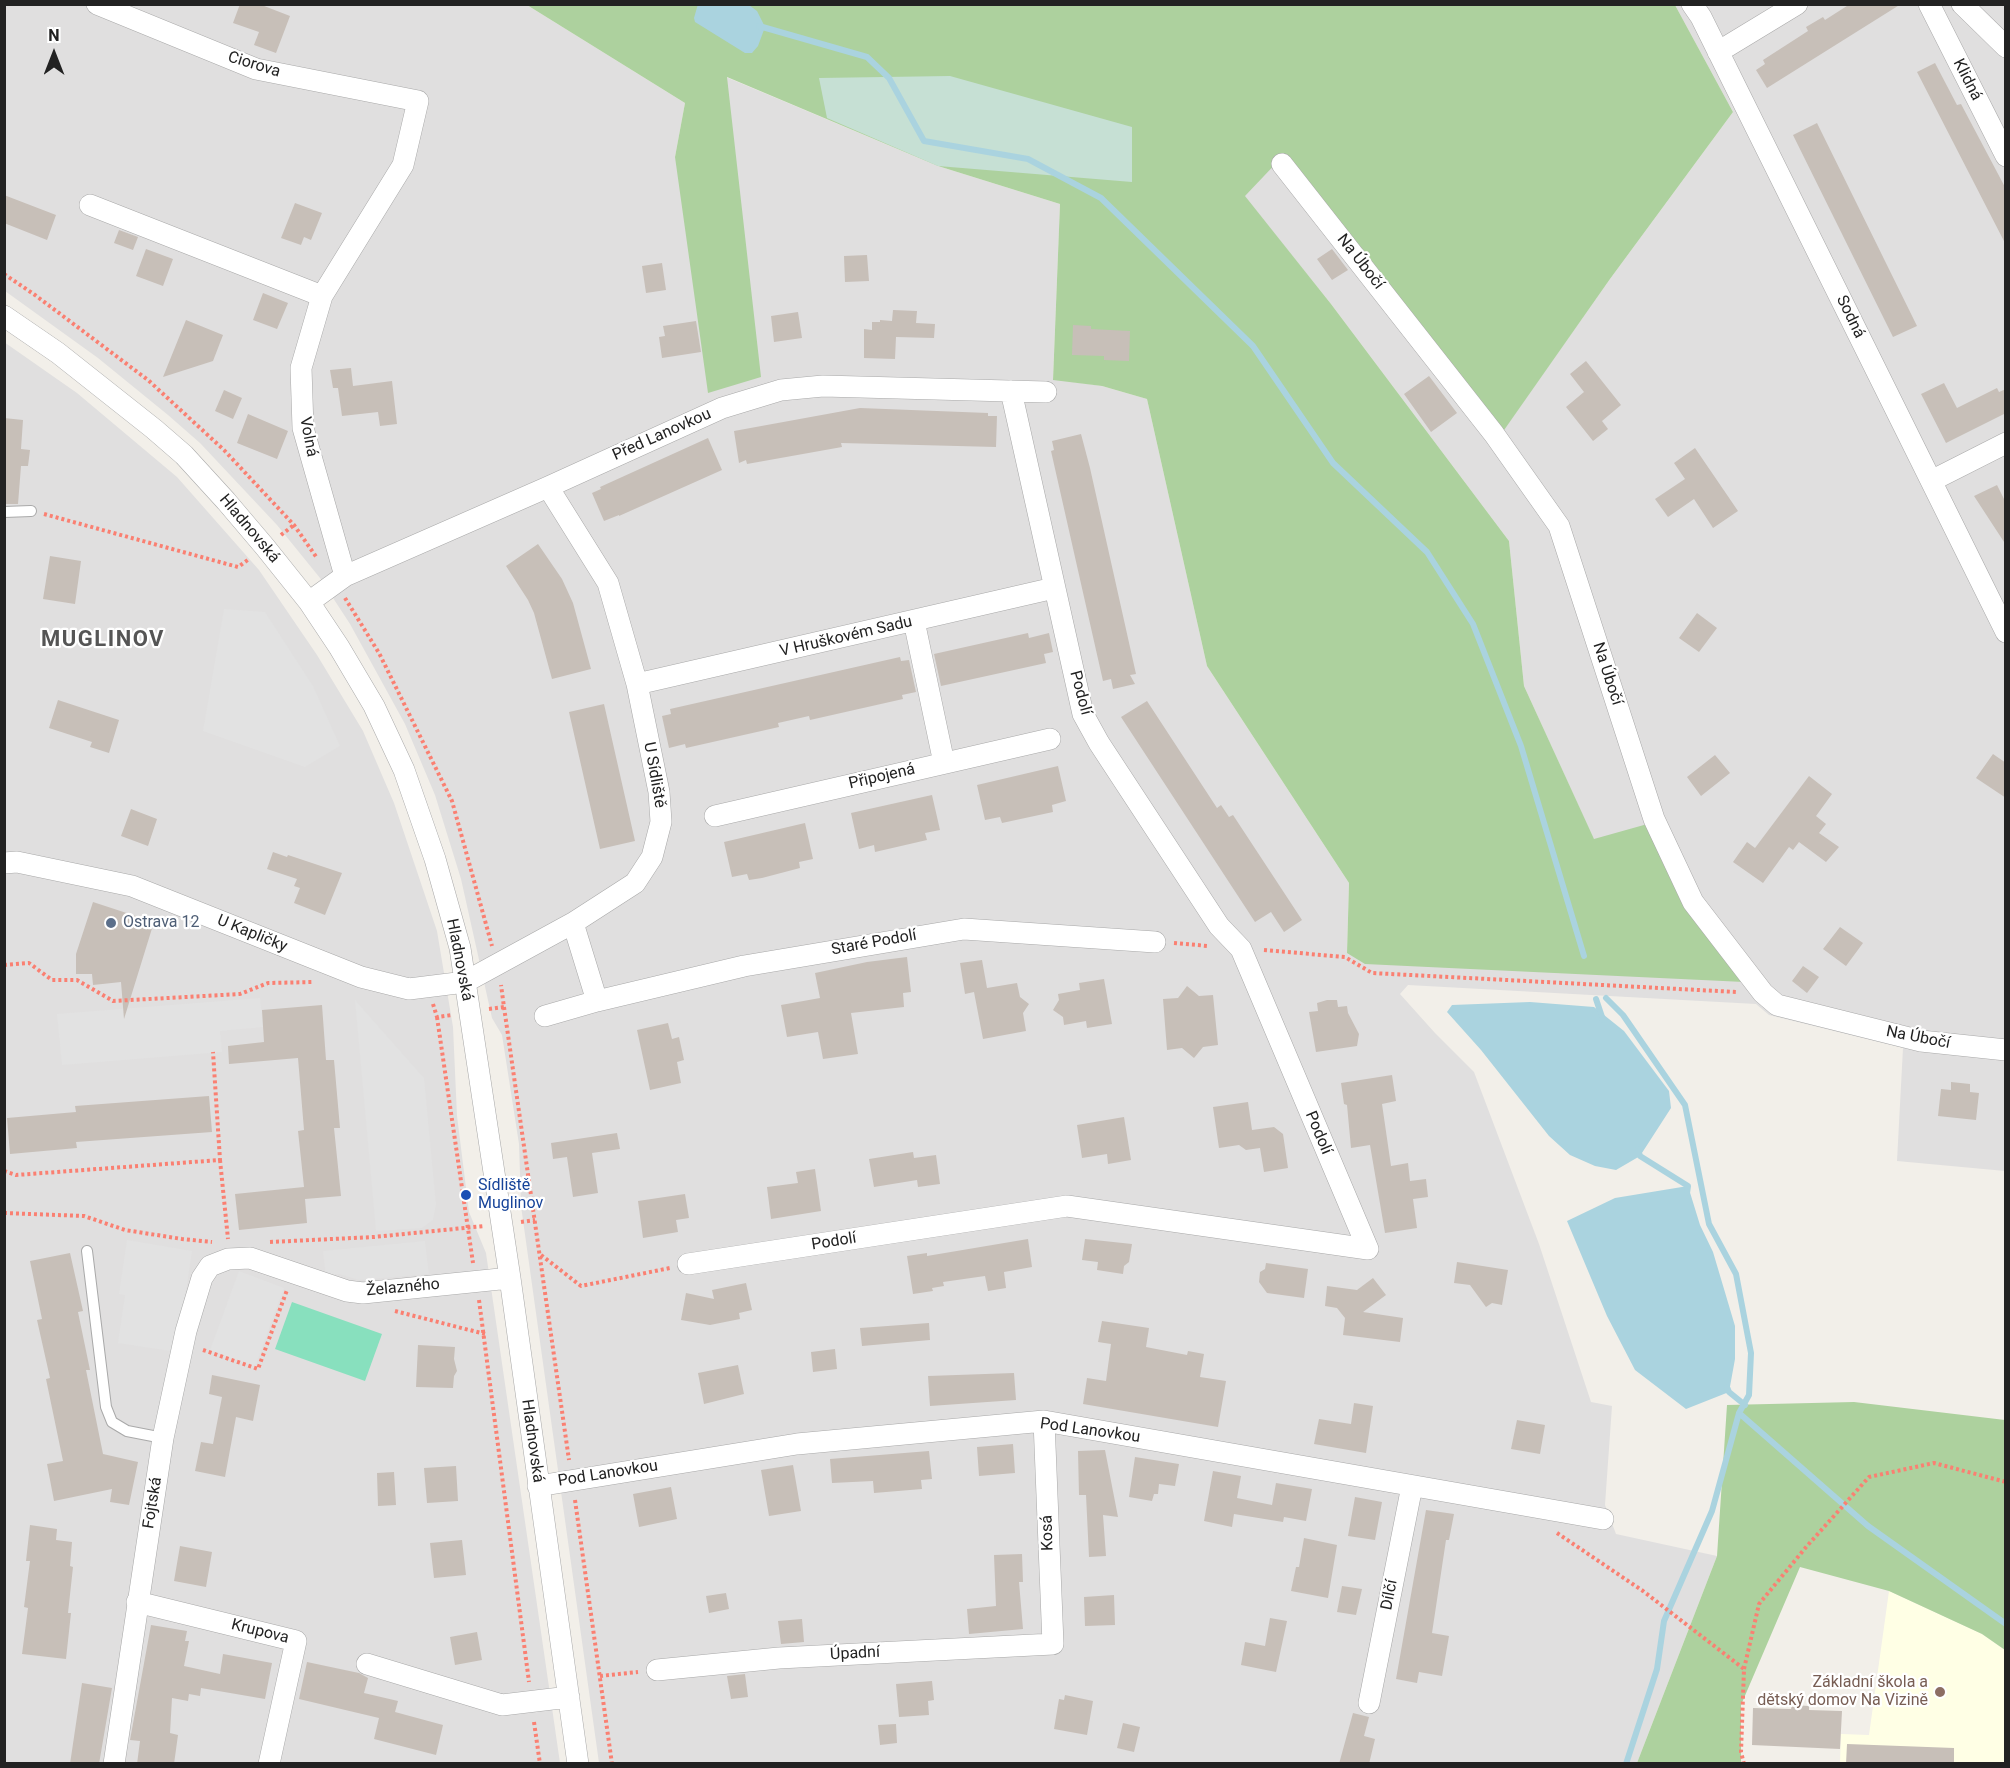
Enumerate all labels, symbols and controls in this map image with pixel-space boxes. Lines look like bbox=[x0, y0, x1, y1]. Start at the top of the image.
north arrow bbox=[24, 24, 84, 84]
text: N bbox=[48, 26, 60, 45]
street label: Ciorova bbox=[225, 48, 283, 82]
street label: Klidná bbox=[1948, 56, 1986, 104]
street label: Na Úbočí bbox=[1332, 231, 1388, 293]
street label: Sodná bbox=[1831, 292, 1869, 342]
street label: Před Lanovkou bbox=[610, 405, 714, 465]
street label: Volná bbox=[295, 415, 321, 459]
street label: Hladnovská bbox=[215, 491, 283, 567]
street label: V Hruškovém Sadu bbox=[778, 612, 914, 662]
district label: MUGLINOV bbox=[41, 627, 165, 653]
street label: Na Úbočí bbox=[1588, 640, 1626, 708]
street label: Podolí bbox=[1065, 669, 1095, 717]
street label: U Sídliště bbox=[639, 741, 669, 809]
street label: Připojená bbox=[847, 760, 917, 794]
street label: U Kapličky bbox=[214, 911, 290, 957]
place label: Ostrava 12 bbox=[123, 913, 199, 933]
marker: Ostrava 12 bbox=[104, 916, 118, 930]
street label: Hladnovská bbox=[442, 917, 476, 1003]
street label: Staré Podolí bbox=[830, 926, 918, 960]
street label: Na Úbočí bbox=[1884, 1022, 1952, 1054]
street label: Podolí bbox=[1300, 1108, 1336, 1158]
place label: Sídliště Muglinov bbox=[478, 1176, 543, 1214]
marker: Sídliště Muglinov bbox=[459, 1188, 473, 1202]
street label: Podolí bbox=[810, 1229, 858, 1255]
street label: Želazného bbox=[365, 1275, 441, 1301]
street label: Hladnovská bbox=[517, 1398, 547, 1484]
street label: Pod Lanovkou bbox=[1039, 1414, 1141, 1448]
street label: Pod Lanovkou bbox=[557, 1457, 659, 1491]
street label: Fojtská bbox=[139, 1476, 167, 1530]
street label: Kosá bbox=[1038, 1515, 1058, 1551]
street label: Dílčí bbox=[1378, 1578, 1402, 1612]
street label: Krupova bbox=[229, 1616, 291, 1648]
street label: Úpadní bbox=[830, 1643, 880, 1665]
place label: Základní škola a dětský domov Na Vizině bbox=[1757, 1673, 1928, 1711]
marker: Základní škola a dětský domov Na Vizině bbox=[1933, 1685, 1947, 1699]

